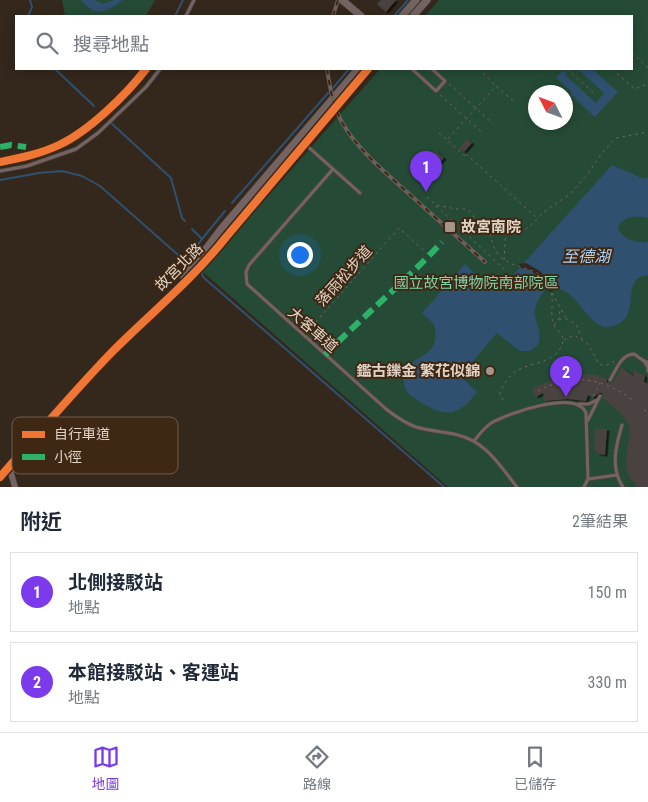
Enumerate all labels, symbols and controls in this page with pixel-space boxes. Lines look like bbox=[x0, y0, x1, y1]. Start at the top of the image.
search box bbox=[15, 15, 633, 70]
icon: search bbox=[33, 29, 61, 57]
text: 搜尋地點 bbox=[73, 33, 149, 56]
north arrow bbox=[528, 85, 573, 130]
pin: 1 bbox=[410, 151, 442, 192]
place label: 故宮南院 bbox=[461, 218, 521, 236]
marker: 故宮南院 bbox=[443, 220, 457, 234]
street label: 故宮北路 bbox=[151, 239, 207, 295]
your location bbox=[287, 242, 313, 268]
street label: 落雨松步道 bbox=[312, 242, 376, 310]
water label: 至德湖 bbox=[562, 247, 613, 266]
park label: 國立故宮博物院南部院區 bbox=[393, 274, 559, 292]
street label: 大客車道 bbox=[284, 304, 342, 356]
pin: 2 bbox=[550, 356, 582, 397]
place label: 鑑古鑠金 繁花似錦 bbox=[357, 362, 480, 380]
marker: 鑑古鑠金 繁花似錦 bbox=[484, 365, 496, 377]
legend bbox=[12, 417, 178, 474]
text: 自行車道 bbox=[54, 426, 110, 442]
text: 小徑 bbox=[54, 449, 82, 465]
text: 附近 bbox=[20, 510, 62, 534]
text: 2筆結果 bbox=[572, 512, 628, 531]
text: 北側接駁站 bbox=[68, 571, 163, 594]
text: 1 bbox=[33, 583, 41, 602]
text: 150 m bbox=[588, 583, 627, 602]
text: 地點 bbox=[68, 598, 100, 617]
text: 本館接駁站、客運站 bbox=[68, 661, 239, 684]
text: 2 bbox=[33, 673, 41, 692]
text: 330 m bbox=[588, 673, 627, 692]
text: 地點 bbox=[68, 688, 100, 707]
tab: 地圖 bbox=[92, 743, 120, 793]
tab: 路線 bbox=[303, 743, 331, 793]
tab: 已儲存 bbox=[514, 743, 556, 793]

